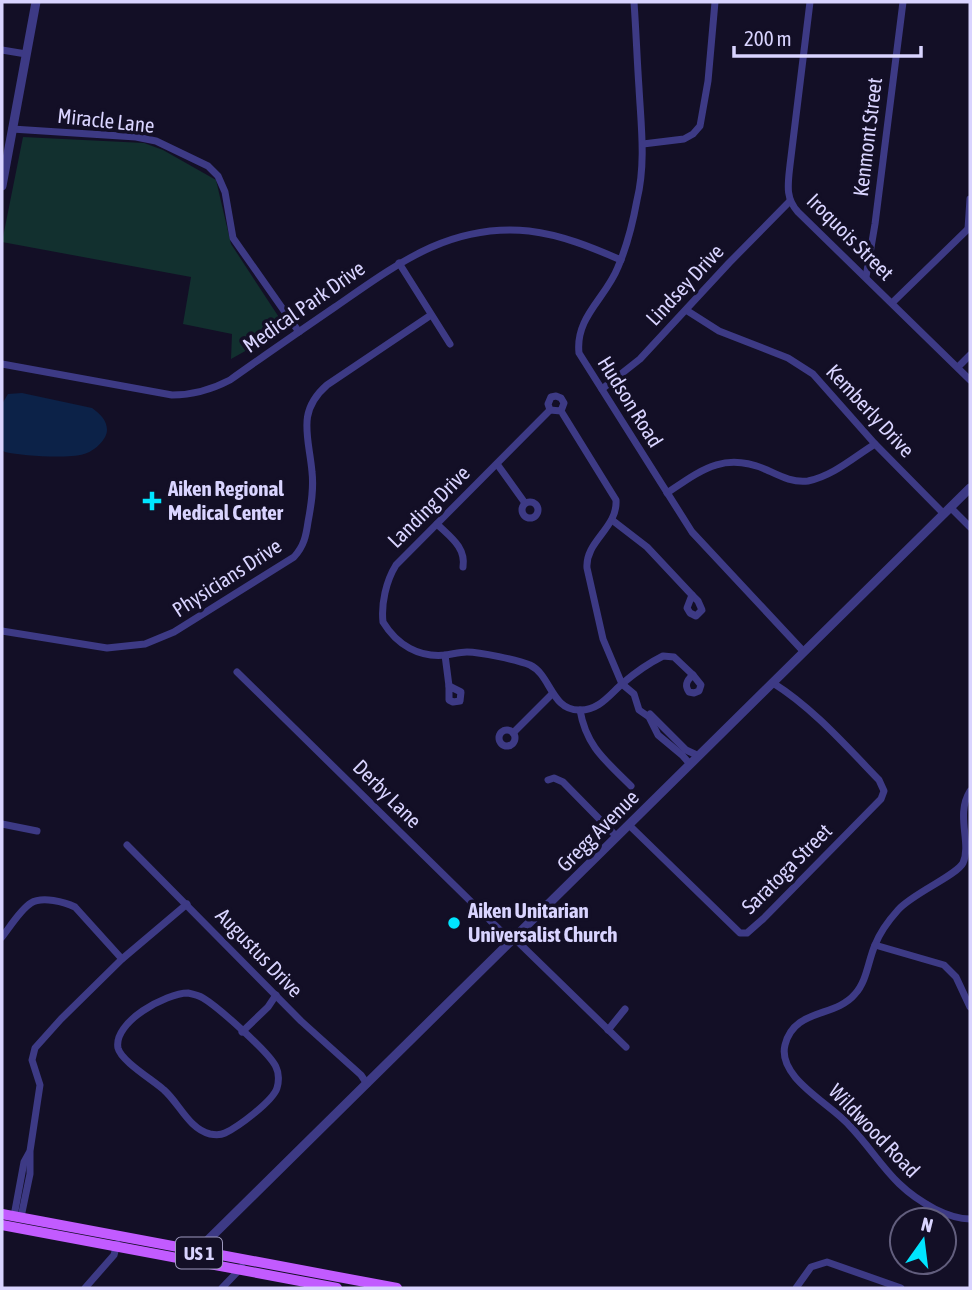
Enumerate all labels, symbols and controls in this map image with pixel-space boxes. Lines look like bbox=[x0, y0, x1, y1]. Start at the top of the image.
scale bar bbox=[734, 14, 921, 58]
text: 200 m bbox=[744, 26, 792, 50]
street label: Kenmont Street bbox=[848, 76, 886, 198]
street label: Miracle Lane bbox=[56, 103, 156, 137]
street label: Iroquois Street bbox=[802, 188, 899, 285]
street label: Lindsey Drive bbox=[641, 239, 728, 330]
street label: Medical Park Drive bbox=[238, 255, 369, 357]
street label: Hudson Road bbox=[593, 352, 668, 451]
street label: Kemberly Drive bbox=[822, 359, 920, 462]
street label: Landing Drive bbox=[382, 460, 474, 552]
place label: Aiken Regional Medical Center bbox=[167, 476, 284, 524]
marker: Aiken Regional Medical Center bbox=[142, 491, 162, 511]
street label: Physicians Drive bbox=[168, 533, 285, 621]
street label: Derby Lane bbox=[349, 754, 427, 832]
street label: Gregg Avenue bbox=[552, 785, 643, 876]
street label: Saratoga Street bbox=[736, 818, 836, 918]
place label: Aiken Unitarian Universalist Church bbox=[467, 898, 617, 946]
street label: Augustus Drive bbox=[211, 903, 308, 1002]
marker: Aiken Unitarian Universalist Church bbox=[446, 915, 462, 931]
street label: Wildwood Road bbox=[824, 1079, 925, 1182]
north arrow bbox=[888, 1206, 958, 1276]
text: N bbox=[919, 1212, 935, 1237]
road number: US 1 bbox=[176, 1238, 222, 1268]

